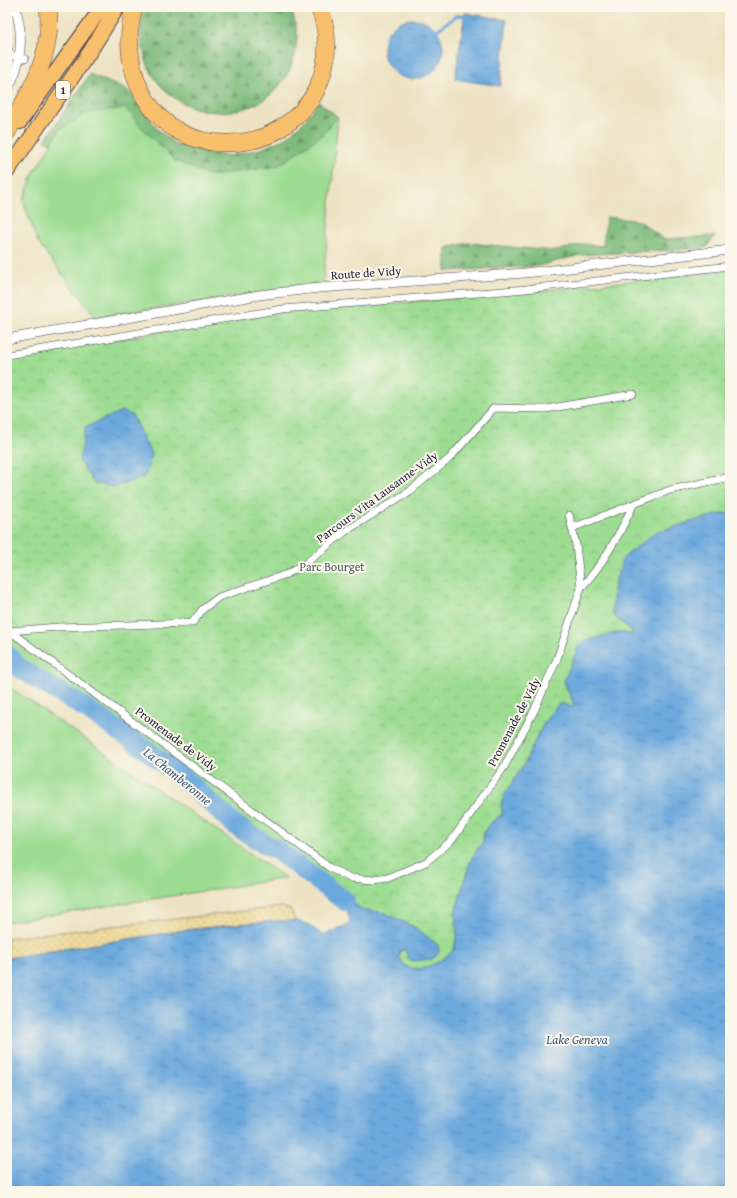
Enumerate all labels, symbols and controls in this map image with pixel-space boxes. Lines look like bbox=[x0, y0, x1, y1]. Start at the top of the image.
road number: 1 bbox=[56, 81, 70, 99]
street label: Route de Vidy bbox=[330, 262, 402, 283]
street label: Parcours Vita Lausanne-Vidy bbox=[313, 447, 441, 546]
park label: Parc Bourget bbox=[299, 558, 365, 575]
street label: Promenade de Vidy bbox=[483, 674, 544, 769]
street label: Promenade de Vidy bbox=[132, 702, 221, 775]
water label: La Chamberonne bbox=[139, 742, 216, 810]
water label: Lake Geneva bbox=[545, 1030, 608, 1049]

